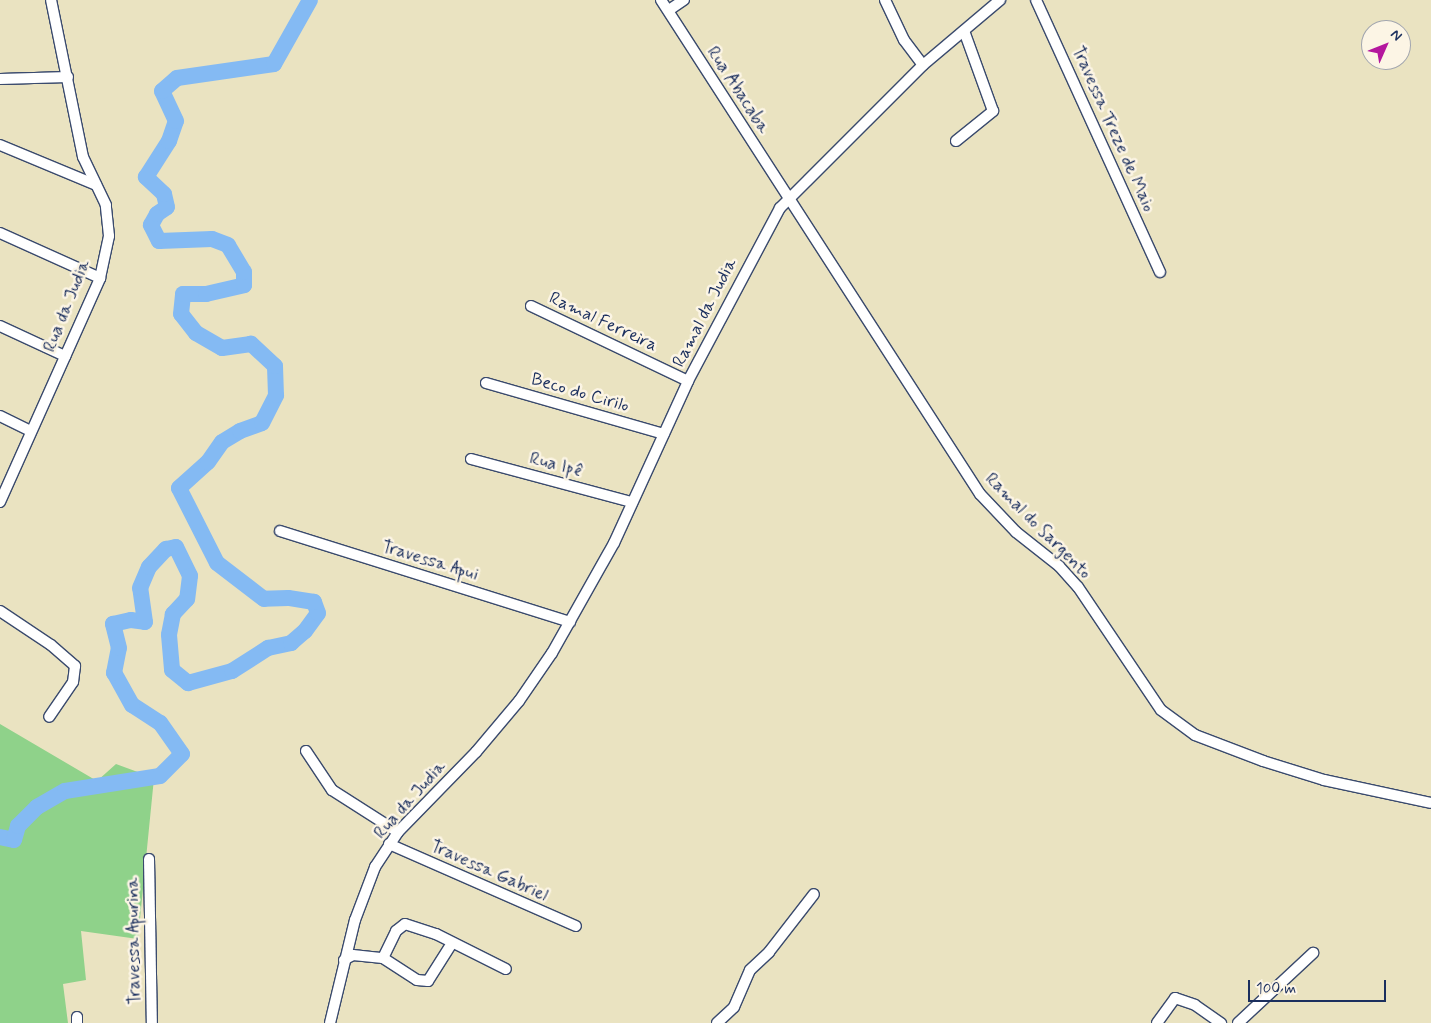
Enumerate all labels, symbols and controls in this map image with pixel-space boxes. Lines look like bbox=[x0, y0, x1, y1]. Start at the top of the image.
north arrow bbox=[1361, 20, 1411, 70]
text: N bbox=[1386, 26, 1406, 45]
street label: Rua Abacaba bbox=[702, 42, 774, 138]
street label: Travessa Treze de Maio bbox=[1067, 44, 1159, 214]
street label: Ramal da Judia bbox=[668, 255, 742, 371]
street label: Rua da Judia bbox=[39, 257, 95, 355]
street label: Ramal Ferreira bbox=[545, 287, 661, 357]
street label: Beco do Cirilo bbox=[529, 369, 631, 417]
street label: Rua Ipê bbox=[525, 447, 587, 483]
street label: Ramal do Sargento bbox=[981, 469, 1095, 583]
street label: Travessa Apui bbox=[379, 536, 481, 586]
street label: Rua da Judia bbox=[370, 757, 450, 843]
street label: Travessa Gabriel bbox=[426, 835, 552, 907]
street label: Travessa Apurina bbox=[122, 877, 146, 1005]
scale bar bbox=[1251, 970, 1388, 1002]
text: 100 m bbox=[1256, 979, 1296, 999]

